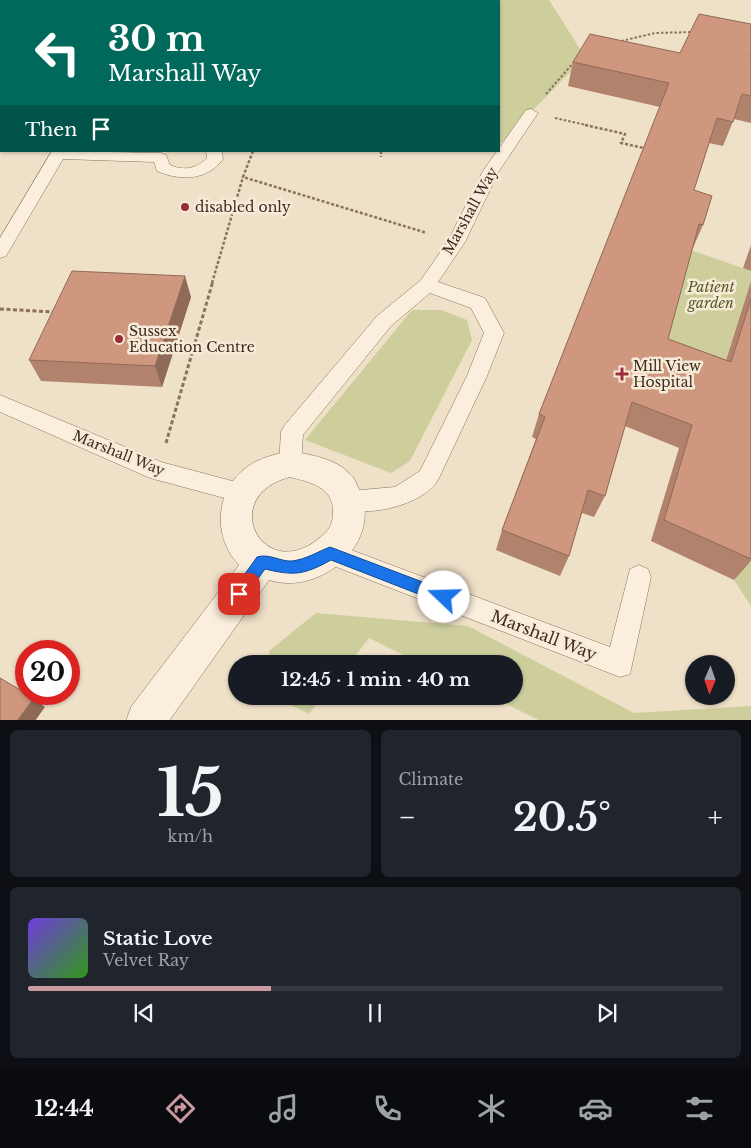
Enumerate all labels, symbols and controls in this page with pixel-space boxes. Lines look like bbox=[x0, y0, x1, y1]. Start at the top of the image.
text: 30 m bbox=[108, 17, 205, 60]
icon: left bbox=[25, 20, 90, 85]
text: Marshall Way bbox=[108, 60, 261, 87]
icon: arrive bbox=[87, 115, 115, 143]
text: Then bbox=[25, 118, 77, 141]
street label: Marshall Way bbox=[438, 164, 502, 258]
place label: disabled only bbox=[195, 198, 291, 216]
marker: disabled only bbox=[179, 201, 191, 213]
park label: Patient garden bbox=[686, 278, 735, 312]
place label: Sussex Education Centre bbox=[129, 322, 255, 356]
marker: Sussex Education Centre bbox=[113, 333, 125, 345]
place label: Mill View Hospital bbox=[633, 357, 701, 391]
marker: Mill View Hospital bbox=[615, 367, 629, 381]
street label: Marshall Way bbox=[70, 426, 168, 480]
position arrow bbox=[417, 570, 469, 622]
pin bbox=[218, 573, 260, 615]
icon: arrive bbox=[225, 580, 253, 608]
street label: Marshall Way bbox=[488, 606, 600, 665]
speed limit sign: 20 bbox=[15, 640, 80, 705]
north arrow bbox=[685, 655, 735, 705]
map controls bbox=[685, 655, 735, 705]
text: 12:45 · 1 min · 40 m bbox=[281, 668, 470, 691]
text: 15 bbox=[157, 753, 224, 834]
text: Climate bbox=[399, 769, 463, 789]
text: 20.5° bbox=[513, 794, 611, 841]
text: − bbox=[399, 800, 416, 835]
text: + bbox=[708, 800, 723, 835]
text: km/h bbox=[168, 826, 213, 846]
text: Static Love bbox=[103, 927, 213, 950]
text: Velvet Ray bbox=[103, 950, 189, 970]
icon: previous bbox=[130, 999, 158, 1027]
icon: pause bbox=[361, 999, 389, 1027]
icon: next bbox=[593, 999, 621, 1027]
icon: directions bbox=[163, 1091, 198, 1126]
icon: music bbox=[266, 1091, 301, 1126]
icon: phone bbox=[370, 1091, 405, 1126]
icon: climate bbox=[474, 1091, 509, 1126]
icon: car bbox=[578, 1091, 613, 1126]
icon: filters bbox=[682, 1091, 717, 1126]
text: 12:44 bbox=[34, 1095, 94, 1122]

